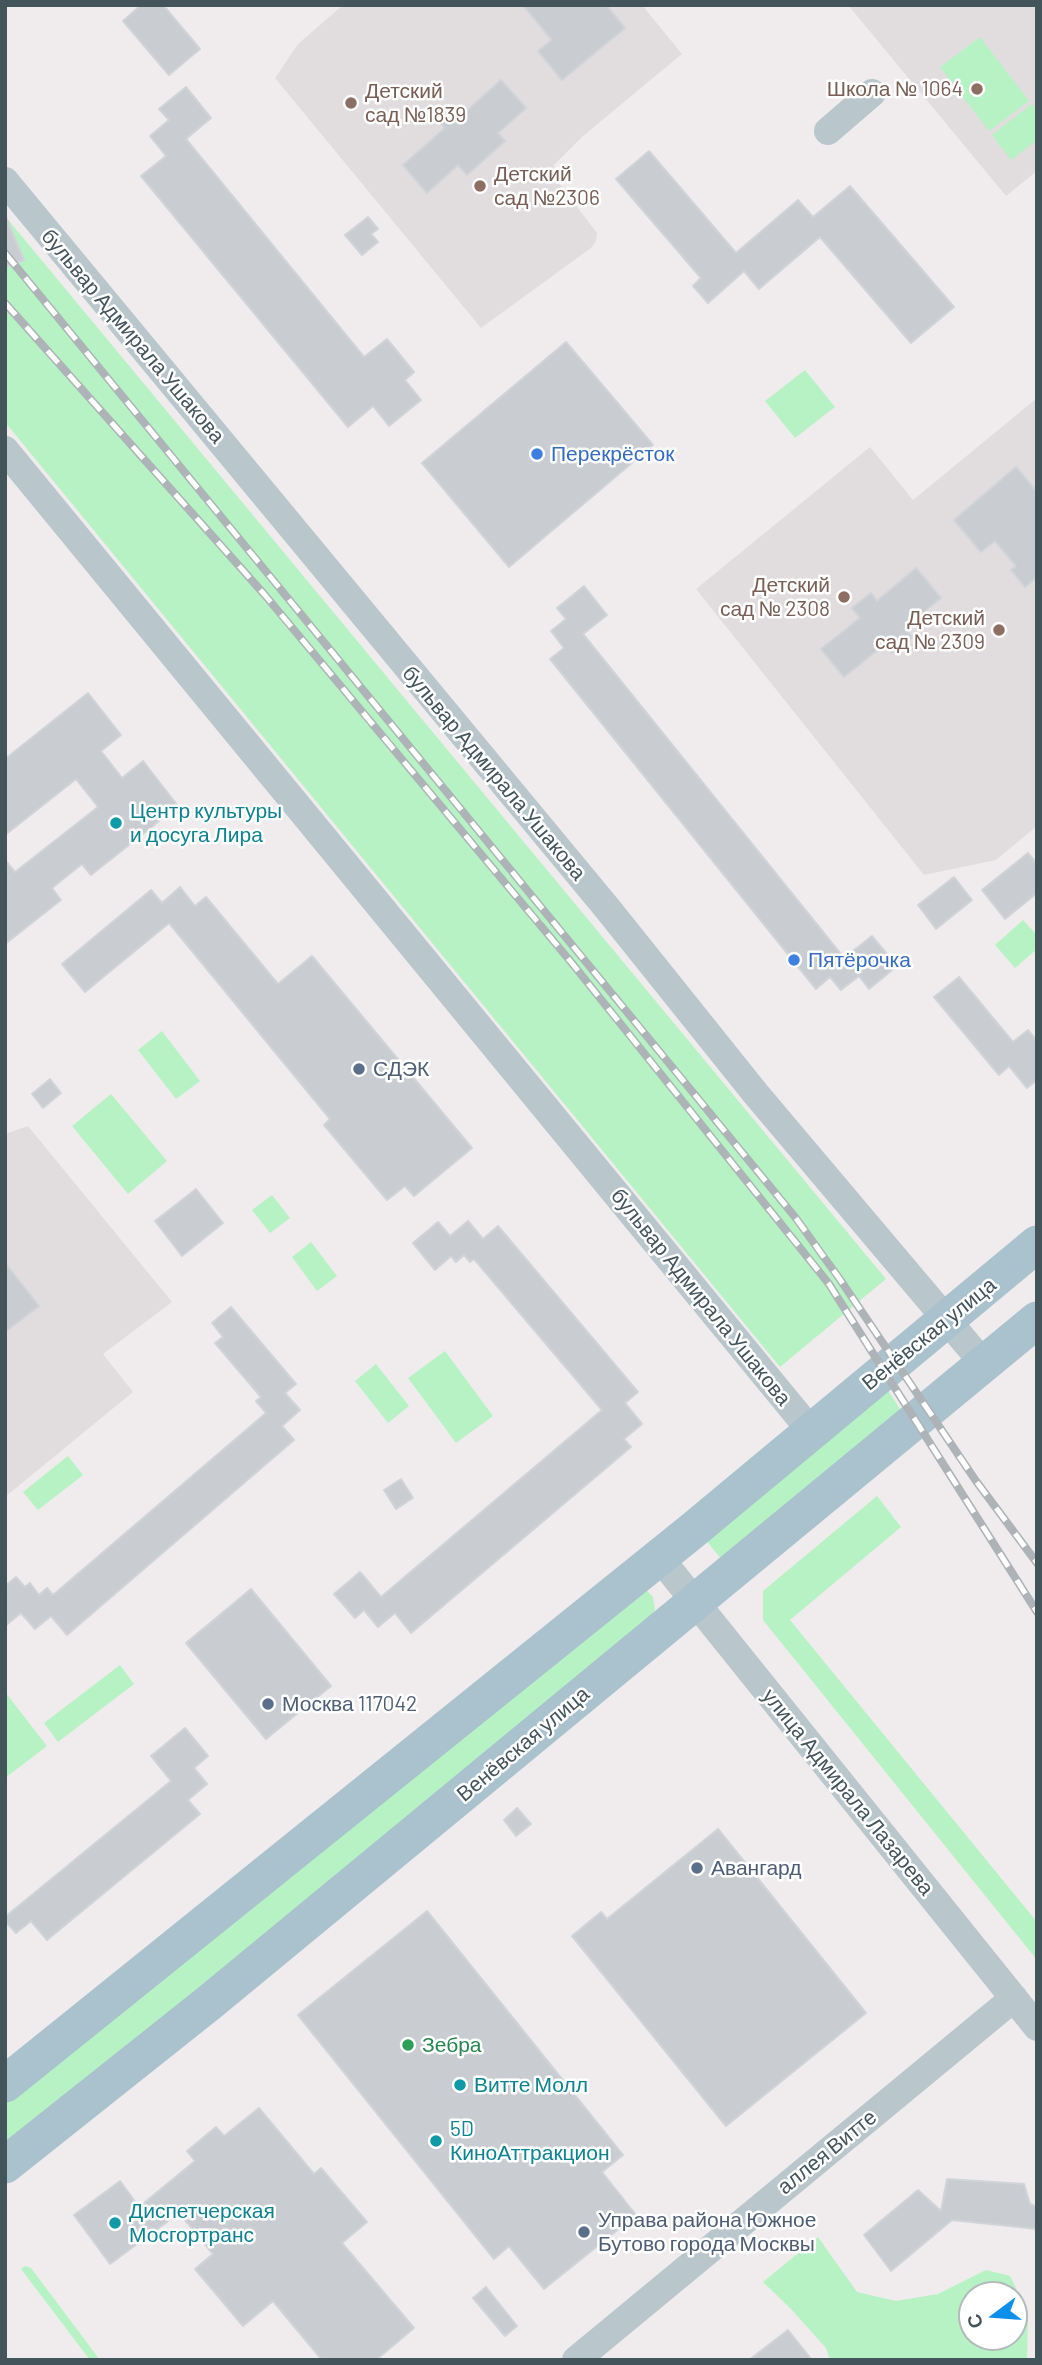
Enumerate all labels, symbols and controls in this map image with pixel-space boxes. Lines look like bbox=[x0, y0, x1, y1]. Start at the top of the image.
place label: Школа № 1064 bbox=[827, 76, 963, 102]
place label: Детский сад №1839 bbox=[365, 78, 466, 128]
marker: Школа № 1064 bbox=[969, 81, 985, 97]
marker: Детский сад №1839 bbox=[343, 95, 359, 111]
place label: Детский сад №2306 bbox=[494, 161, 600, 211]
marker: Детский сад №2306 bbox=[472, 178, 488, 194]
street label: бульвар Адмирала Ушакова bbox=[36, 224, 230, 448]
place label: Перекрёсток bbox=[551, 441, 674, 467]
marker: Перекрёсток bbox=[529, 446, 545, 462]
place label: Детский сад № 2308 bbox=[720, 572, 830, 622]
marker: Детский сад № 2308 bbox=[836, 589, 852, 605]
place label: Детский сад № 2309 bbox=[875, 605, 985, 655]
marker: Детский сад № 2309 bbox=[991, 622, 1007, 638]
street label: бульвар Адмирала Ушакова bbox=[397, 661, 591, 885]
place label: Центр культуры и досуга Лира bbox=[130, 798, 282, 848]
marker: Центр культуры и досуга Лира bbox=[108, 815, 124, 831]
place label: Пятёрочка bbox=[808, 947, 911, 973]
marker: Пятёрочка bbox=[786, 952, 802, 968]
place label: СДЭК bbox=[373, 1056, 429, 1082]
marker: СДЭК bbox=[351, 1061, 367, 1077]
street label: бульвар Адмирала Ушакова bbox=[606, 1183, 796, 1411]
street label: Венёвская улица bbox=[857, 1272, 1001, 1396]
street label: Венёвская улица bbox=[452, 1681, 594, 1807]
street label: улица Адмирала Лазарева bbox=[757, 1684, 939, 1900]
place label: Москва 117042 bbox=[282, 1691, 417, 1717]
marker: Москва 117042 bbox=[260, 1696, 276, 1712]
place label: Авангард bbox=[711, 1855, 802, 1881]
marker: Авангард bbox=[689, 1860, 705, 1876]
place label: Зебра bbox=[422, 2032, 482, 2058]
marker: Зебра bbox=[400, 2037, 416, 2053]
place label: Витте Молл bbox=[474, 2072, 588, 2098]
marker: Витте Молл bbox=[452, 2077, 468, 2093]
street label: аллея Витте bbox=[772, 2104, 882, 2200]
place label: 5D КиноАттракцион bbox=[450, 2116, 610, 2166]
marker: 5D КиноАттракцион bbox=[428, 2133, 444, 2149]
place label: Диспетчерская Мосгортранс bbox=[129, 2198, 275, 2248]
place label: Управа района Южное Бутово города Москвы bbox=[598, 2207, 816, 2257]
marker: Диспетчерская Мосгортранс bbox=[107, 2215, 123, 2231]
marker: Управа района Южное Бутово города Москвы bbox=[576, 2224, 592, 2240]
north arrow bbox=[958, 2281, 1028, 2351]
text: С bbox=[961, 2312, 987, 2331]

